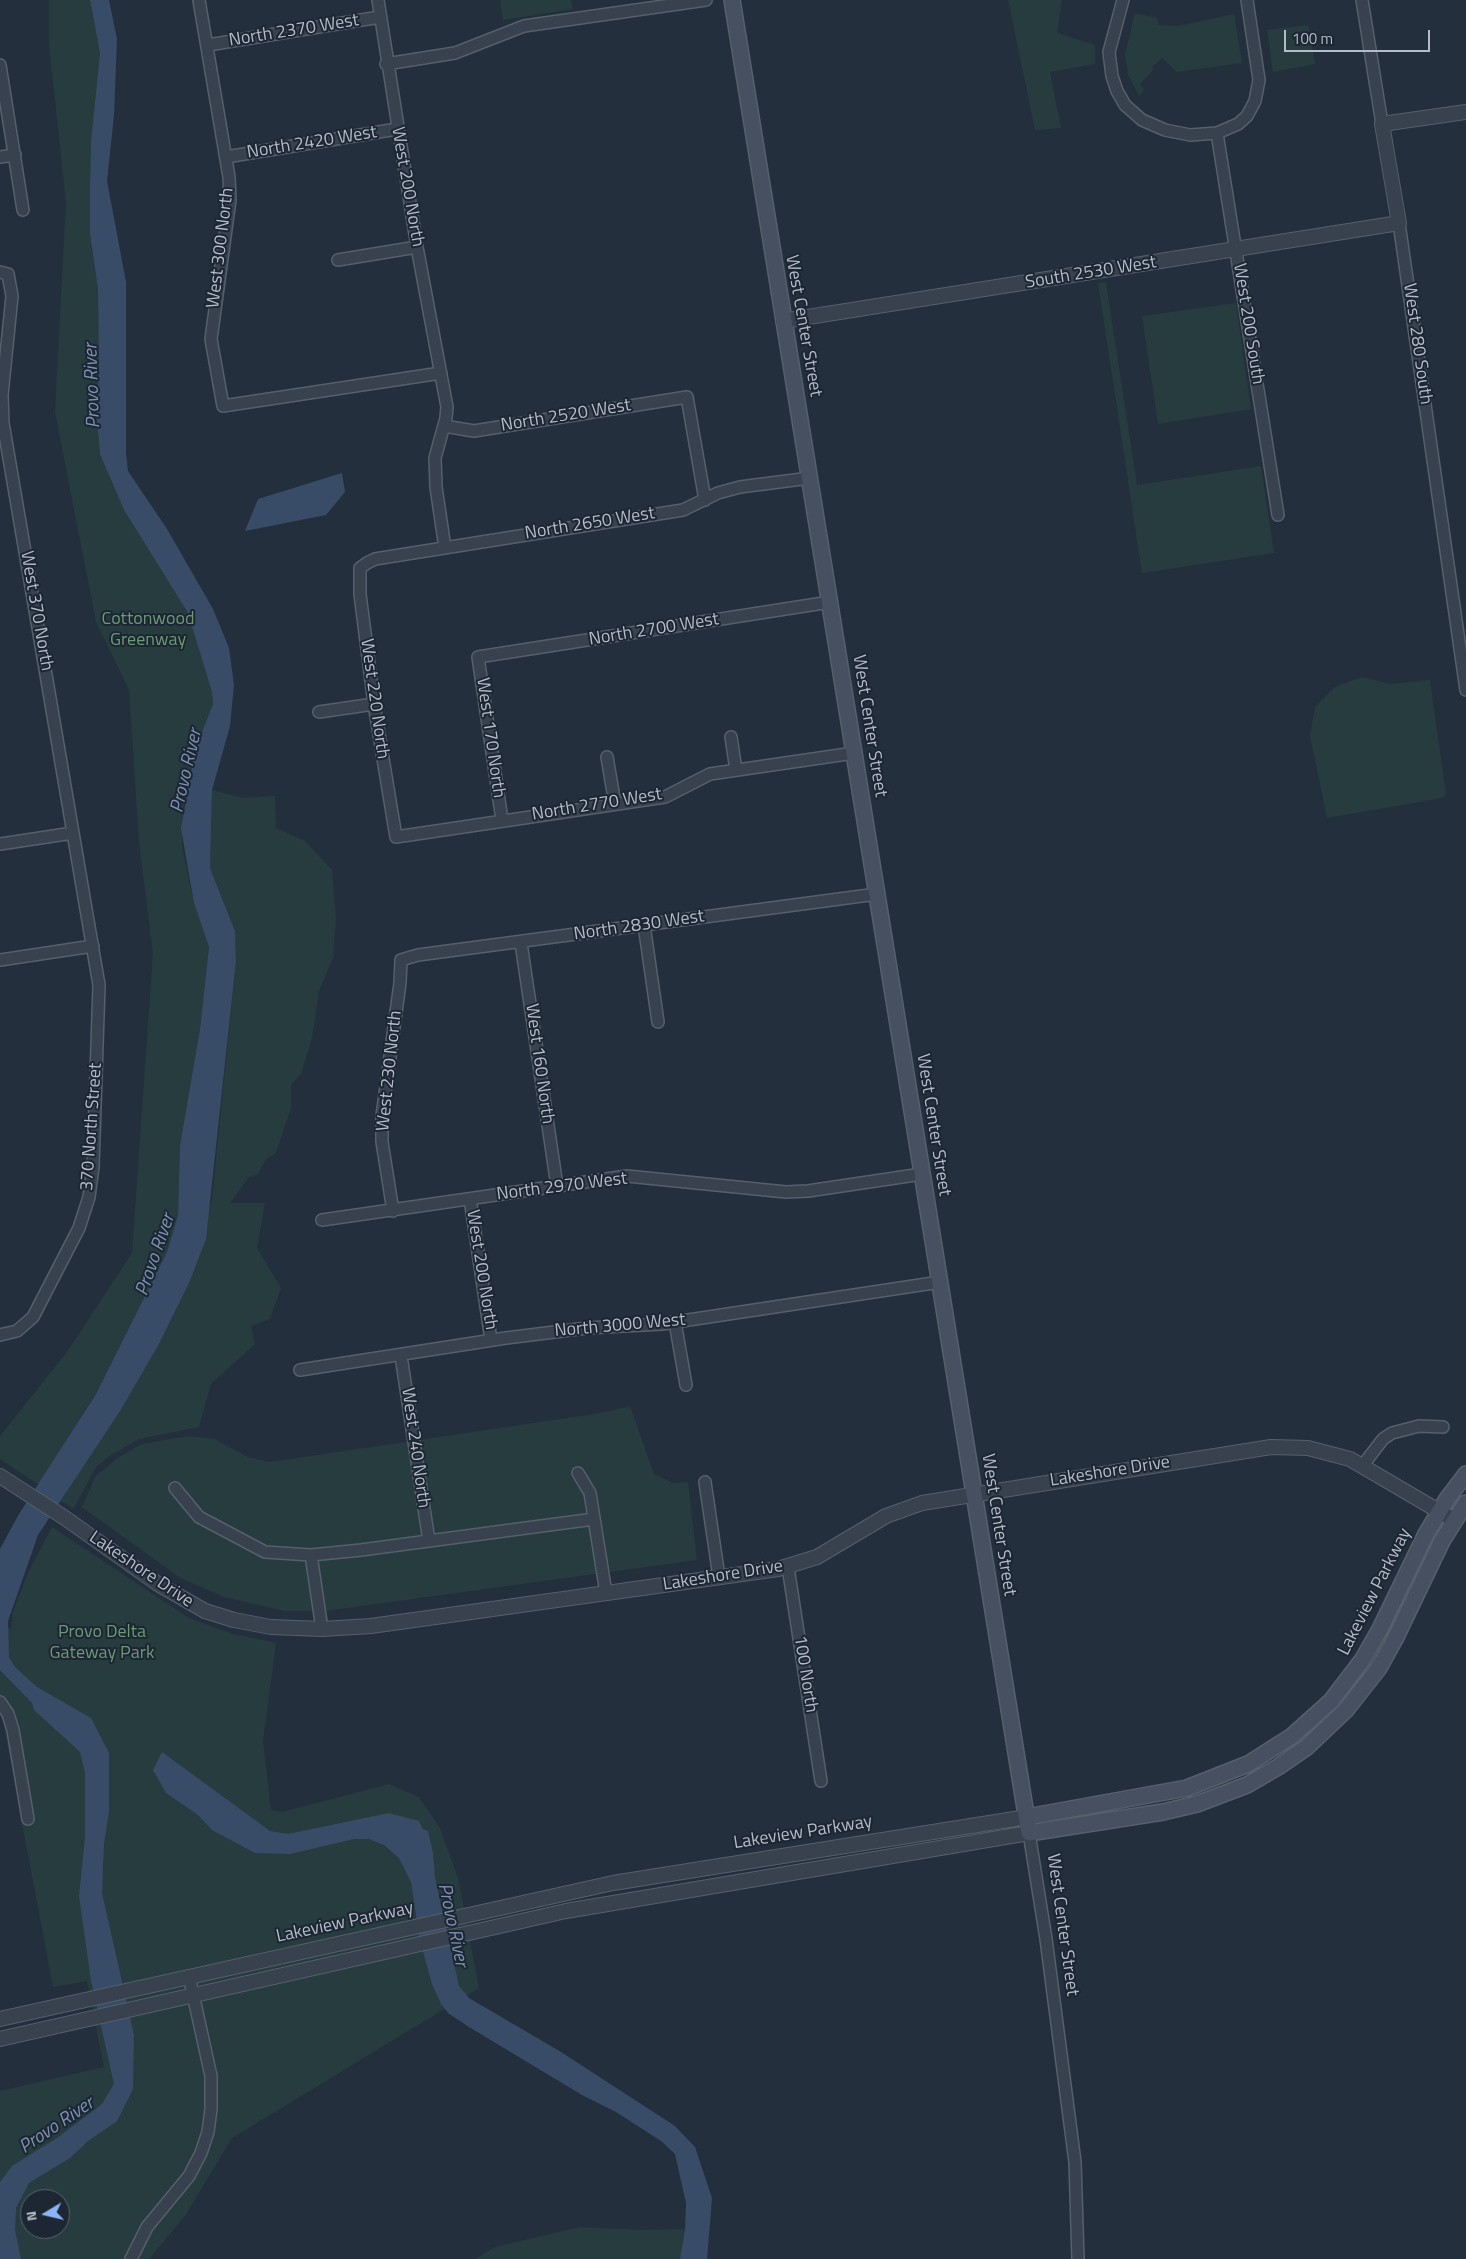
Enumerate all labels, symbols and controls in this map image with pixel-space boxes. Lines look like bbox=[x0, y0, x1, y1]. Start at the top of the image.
street label: North 2370 West bbox=[227, 10, 361, 52]
scale bar bbox=[1286, 20, 1432, 52]
text: 100 m bbox=[1292, 27, 1333, 50]
street label: North 2420 West bbox=[245, 122, 379, 164]
street label: West 200 North bbox=[386, 125, 428, 249]
street label: West 300 North bbox=[203, 186, 239, 310]
street label: South 2530 West bbox=[1024, 252, 1158, 294]
street label: West Center Street bbox=[780, 253, 826, 399]
street label: West 200 South bbox=[1228, 262, 1268, 386]
street label: West 280 South bbox=[1398, 282, 1436, 406]
water label: Provo River bbox=[80, 343, 106, 429]
street label: North 2520 West bbox=[499, 395, 633, 437]
street label: North 2650 West bbox=[523, 503, 657, 545]
street label: West 370 North bbox=[15, 549, 57, 673]
park label: Cottonwood Greenway bbox=[102, 609, 194, 652]
street label: North 2700 West bbox=[587, 609, 721, 651]
street label: West 220 North bbox=[355, 637, 393, 761]
street label: West Center Street bbox=[847, 653, 891, 799]
street label: West 170 North bbox=[471, 676, 509, 800]
water label: Provo River bbox=[166, 727, 208, 815]
street label: North 2770 West bbox=[530, 784, 664, 826]
street label: North 2830 West bbox=[572, 906, 706, 946]
street label: West 160 North bbox=[520, 1002, 558, 1126]
street label: West 230 North bbox=[373, 1010, 407, 1132]
street label: West Center Street bbox=[911, 1052, 955, 1198]
street label: 370 North Street bbox=[77, 1062, 107, 1192]
street label: North 2970 West bbox=[495, 1168, 629, 1206]
street label: West 200 North bbox=[461, 1208, 501, 1332]
water label: Provo River bbox=[131, 1211, 181, 1299]
street label: North 3000 West bbox=[554, 1310, 686, 1342]
street label: West 240 North bbox=[396, 1386, 434, 1510]
street label: West Center Street bbox=[976, 1452, 1020, 1598]
street label: Lakeshore Drive bbox=[1048, 1452, 1172, 1492]
street label: Lakeview Parkway bbox=[1334, 1525, 1416, 1659]
street label: Lakeshore Drive bbox=[85, 1527, 197, 1613]
street label: Lakeshore Drive bbox=[661, 1556, 785, 1596]
park label: Provo Delta Gateway Park bbox=[49, 1622, 155, 1665]
street label: 100 North bbox=[788, 1634, 822, 1714]
street label: Lakeview Parkway bbox=[732, 1811, 874, 1855]
street label: West Center Street bbox=[1041, 1852, 1083, 1998]
water label: Provo River bbox=[432, 1881, 472, 1969]
street label: Lakeview Parkway bbox=[274, 1898, 416, 1948]
water label: Provo River bbox=[15, 2093, 99, 2159]
north arrow bbox=[20, 2189, 70, 2239]
text: N bbox=[20, 2210, 42, 2223]

